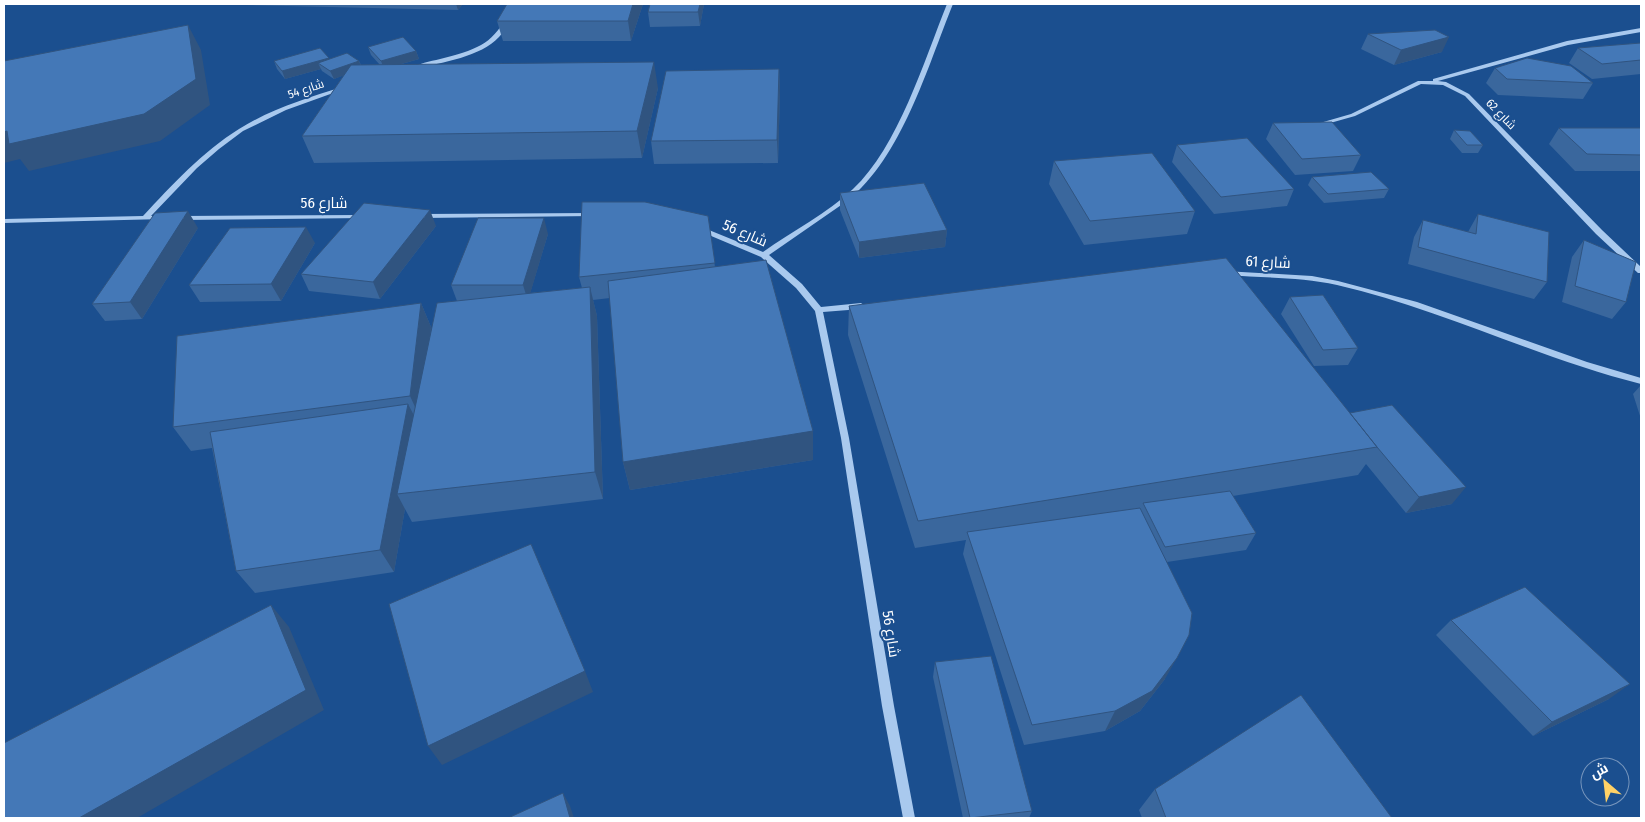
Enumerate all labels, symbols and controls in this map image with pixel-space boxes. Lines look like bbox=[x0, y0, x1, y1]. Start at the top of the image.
street label: شارع 54 bbox=[286, 76, 326, 103]
street label: شارع 62 bbox=[1482, 96, 1519, 133]
street label: شارع 56 bbox=[301, 194, 347, 214]
street label: شارع 56 bbox=[719, 216, 770, 252]
street label: شارع 61 bbox=[1245, 252, 1291, 274]
street label: شارع 56 bbox=[876, 609, 904, 659]
north arrow bbox=[1580, 757, 1630, 807]
text: ش bbox=[1587, 759, 1611, 783]

